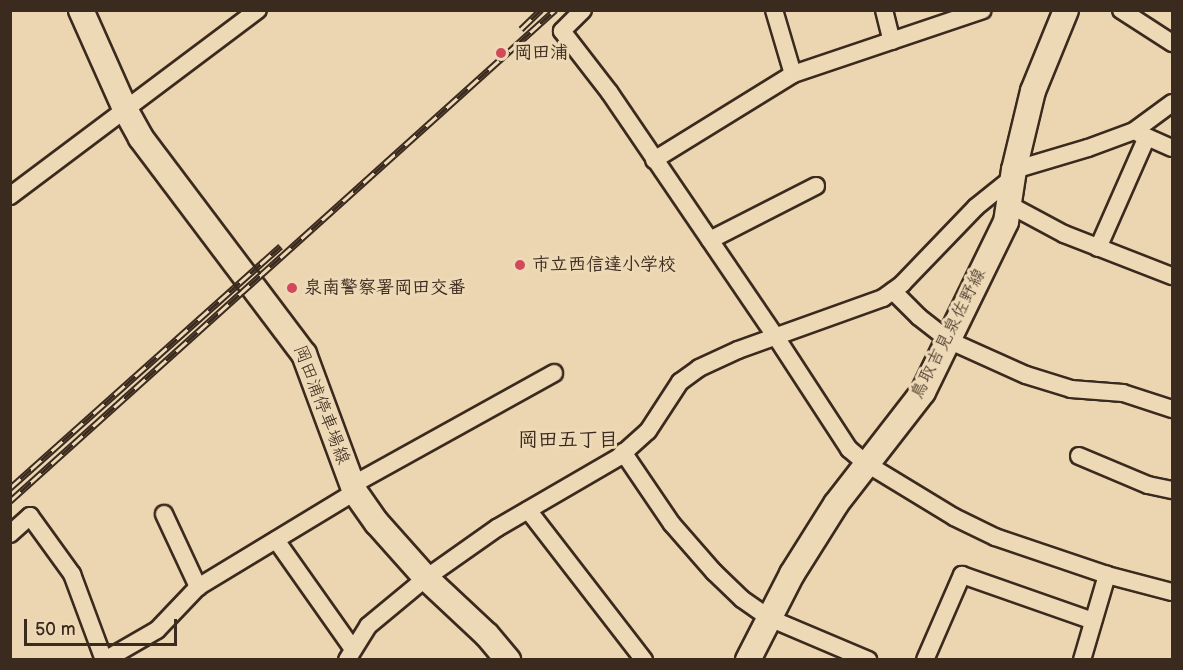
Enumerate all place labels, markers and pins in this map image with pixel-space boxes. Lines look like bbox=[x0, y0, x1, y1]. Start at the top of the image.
place label: 岡田浦 bbox=[514, 42, 568, 64]
marker: 岡田浦 bbox=[492, 44, 510, 62]
place label: 市立西信達小学校 bbox=[532, 254, 676, 276]
marker: 市立西信達小学校 bbox=[513, 258, 527, 272]
place label: 泉南警察署岡田交番 bbox=[304, 277, 466, 299]
marker: 泉南警察署岡田交番 bbox=[285, 281, 299, 295]

